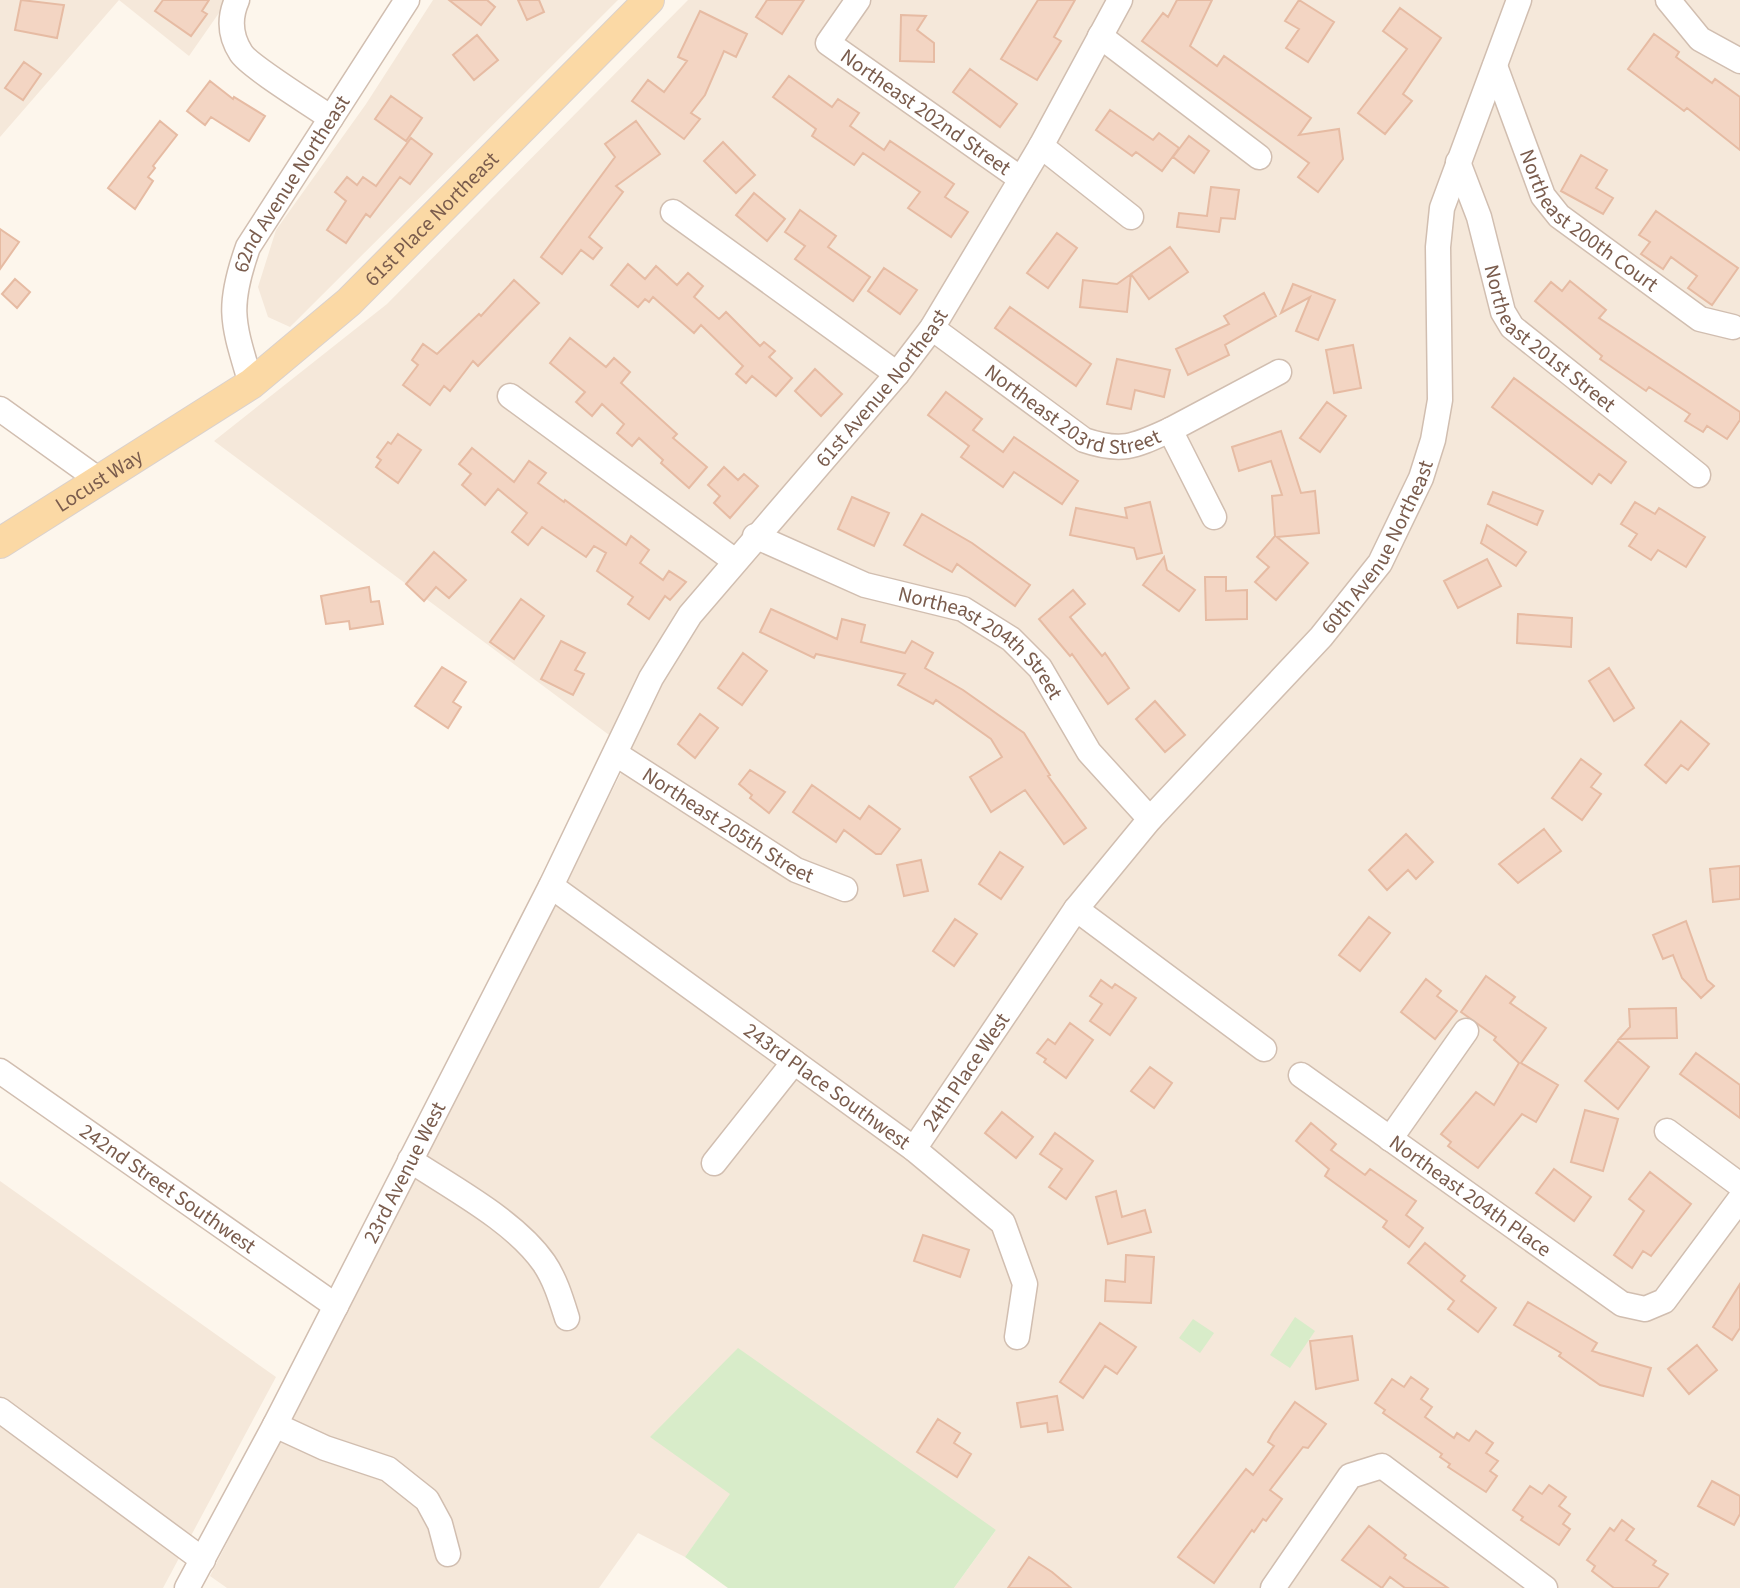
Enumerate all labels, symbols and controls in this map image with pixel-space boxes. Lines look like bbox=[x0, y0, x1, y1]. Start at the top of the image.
street label: Northeast 202nd Street bbox=[834, 41, 1017, 182]
street label: 62nd Avenue Northeast bbox=[226, 89, 357, 276]
street label: 61st Place Northeast bbox=[358, 145, 505, 293]
street label: Northeast 200th Court bbox=[1512, 145, 1665, 299]
street label: Northeast 201st Street bbox=[1477, 261, 1622, 419]
street label: 61st Avenue Northeast bbox=[808, 303, 955, 474]
street label: Northeast 203rd Street bbox=[979, 357, 1165, 462]
street label: Locust Way bbox=[49, 441, 149, 519]
street label: 60th Avenue Northeast bbox=[1314, 456, 1441, 641]
street label: Northeast 204th Street bbox=[895, 579, 1070, 705]
street label: Northeast 205th Street bbox=[636, 760, 818, 890]
street label: 24th Place West bbox=[915, 1006, 1017, 1137]
street label: 243rd Place Southwest bbox=[738, 1015, 917, 1157]
street label: 23rd Avenue West bbox=[356, 1097, 453, 1248]
street label: 242nd Street Southwest bbox=[74, 1116, 262, 1261]
street label: Northeast 204th Place bbox=[1383, 1128, 1557, 1264]

